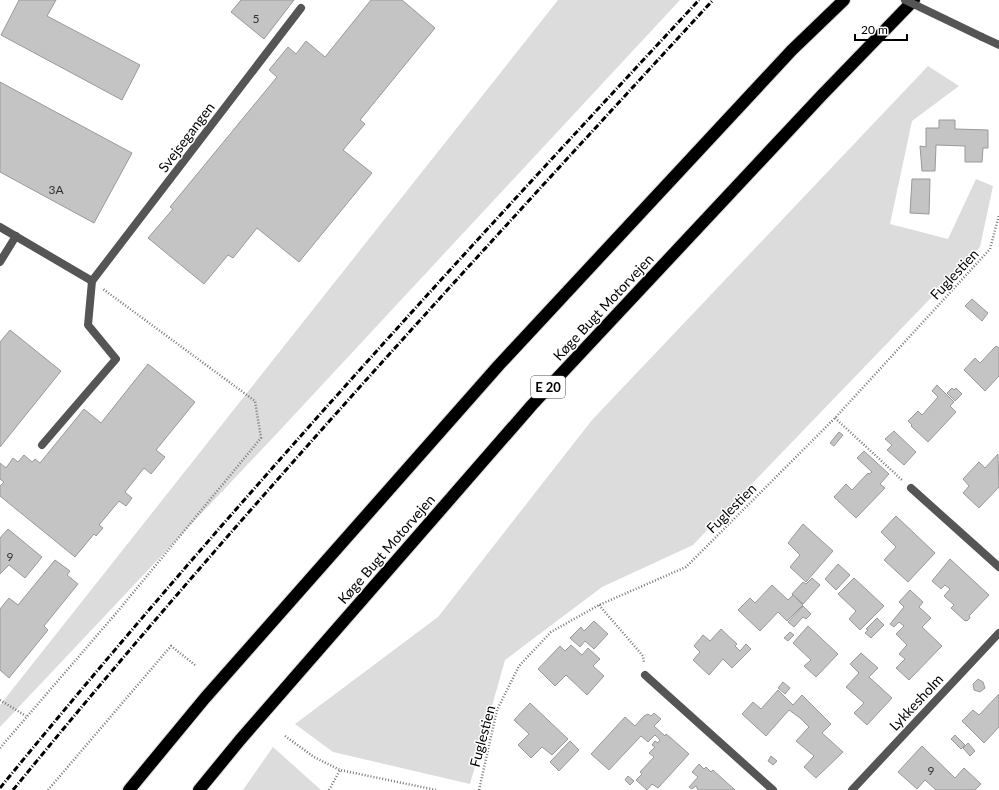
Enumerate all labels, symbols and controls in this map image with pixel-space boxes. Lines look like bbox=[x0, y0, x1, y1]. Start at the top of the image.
house number: 5 bbox=[253, 11, 260, 26]
scale bar bbox=[855, 16, 907, 42]
text: 20 m bbox=[861, 22, 888, 37]
street label: Svejsegangen bbox=[154, 99, 218, 175]
house number: 3A bbox=[48, 182, 64, 197]
street label: Fuglestien bbox=[926, 245, 982, 303]
street label: Køge Bugt Motorvejen bbox=[549, 250, 657, 364]
road number: E 20 bbox=[531, 376, 565, 398]
street label: Fuglestien bbox=[703, 480, 759, 536]
street label: Køge Bugt Motorvejen bbox=[334, 491, 438, 607]
house number: 9 bbox=[7, 549, 14, 564]
street label: Lykkesholm bbox=[886, 670, 946, 734]
street label: Fuglestien bbox=[466, 703, 498, 769]
house number: 9 bbox=[928, 763, 935, 778]

